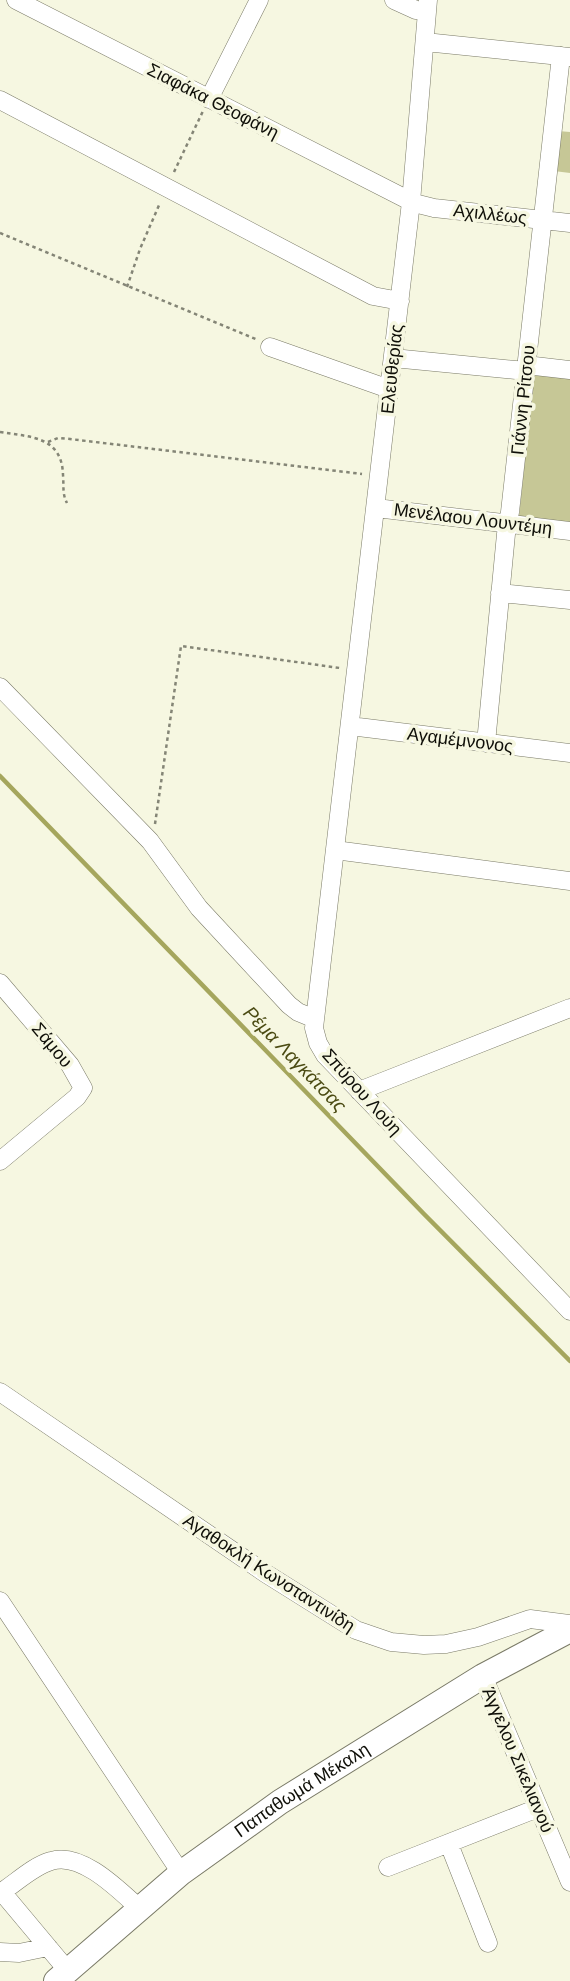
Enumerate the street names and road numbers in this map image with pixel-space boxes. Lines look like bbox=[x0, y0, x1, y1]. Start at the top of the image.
street label: Σιαφάκα Θεοφάνη bbox=[144, 59, 282, 143]
street label: Αχιλλέως bbox=[452, 200, 528, 228]
street label: Ελευθερίας bbox=[377, 323, 407, 415]
street label: Γιάννη Ρίτσου bbox=[507, 344, 539, 456]
street label: Μενέλαου Λουντέμη bbox=[393, 499, 553, 539]
street label: Αγαμέμνονoς bbox=[406, 724, 514, 756]
street label: Σάμου bbox=[28, 1019, 76, 1071]
street label: Σπύρου Λούη bbox=[318, 1045, 406, 1139]
street label: Αγαθοκλή Κωνσταντινίδη bbox=[179, 1510, 359, 1636]
street label: Άγγελου Σικελιανού bbox=[478, 1684, 558, 1836]
street label: Παπαθωμά Μέκαλη bbox=[231, 1739, 373, 1841]

